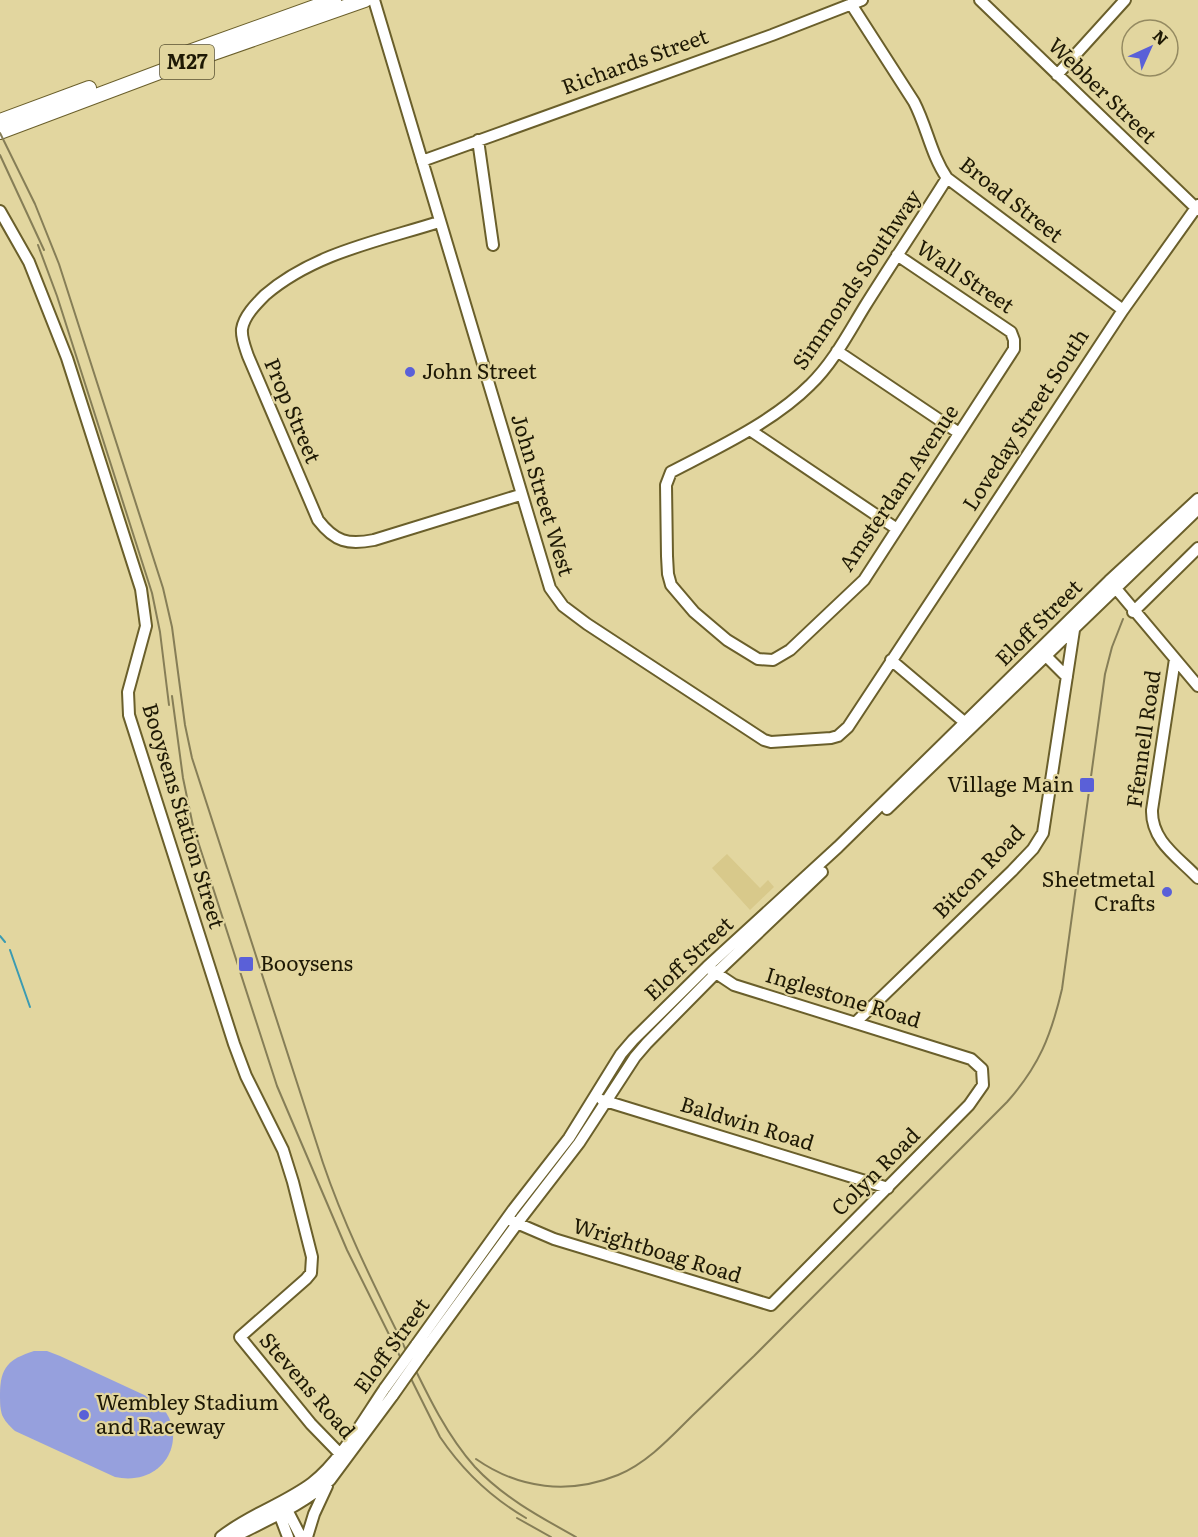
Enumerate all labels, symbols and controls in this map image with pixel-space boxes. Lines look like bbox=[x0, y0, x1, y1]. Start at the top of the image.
north arrow bbox=[1120, 18, 1180, 78]
street label: Richards Street bbox=[557, 19, 712, 101]
text: N bbox=[1148, 23, 1175, 50]
street label: Webber Street bbox=[1042, 29, 1166, 150]
road number: M27 bbox=[160, 45, 214, 79]
street label: Broad Street bbox=[954, 148, 1071, 249]
street label: Simmonds Southway bbox=[783, 181, 927, 375]
street label: Wall Street bbox=[911, 231, 1022, 319]
street label: Loveday Street South bbox=[953, 321, 1095, 516]
street label: Prop Street bbox=[258, 353, 331, 468]
place label: John Street bbox=[422, 354, 537, 385]
marker: John Street bbox=[403, 365, 417, 379]
street label: Amsterdam Avenue bbox=[829, 397, 964, 576]
street label: John Street West bbox=[505, 409, 584, 580]
street label: Eloff Street bbox=[987, 570, 1088, 672]
street label: Ffennell Road bbox=[1117, 668, 1167, 810]
street label: Booysens Station Street bbox=[136, 699, 235, 932]
place label: Village Main bbox=[947, 767, 1074, 798]
marker: Village Main bbox=[1078, 776, 1096, 794]
street label: Bitcon Road bbox=[924, 816, 1030, 924]
place label: Sheetmetal Crafts bbox=[1042, 862, 1155, 917]
marker: Sheetmetal Crafts bbox=[1160, 885, 1174, 899]
street label: Eloff Street bbox=[636, 907, 739, 1007]
place label: Booysens bbox=[260, 946, 353, 977]
marker: Booysens bbox=[237, 955, 255, 973]
street label: Inglestone Road bbox=[762, 957, 925, 1034]
street label: Baldwin Road bbox=[677, 1087, 819, 1157]
street label: Colyn Road bbox=[823, 1119, 926, 1222]
street label: Wrightboag Road bbox=[569, 1208, 746, 1289]
street label: Eloff Street bbox=[345, 1290, 436, 1399]
street label: Stevens Road bbox=[254, 1324, 364, 1445]
place label: Wembley Stadium and Raceway bbox=[96, 1385, 279, 1440]
marker: Wembley Stadium and Raceway bbox=[77, 1408, 91, 1422]

